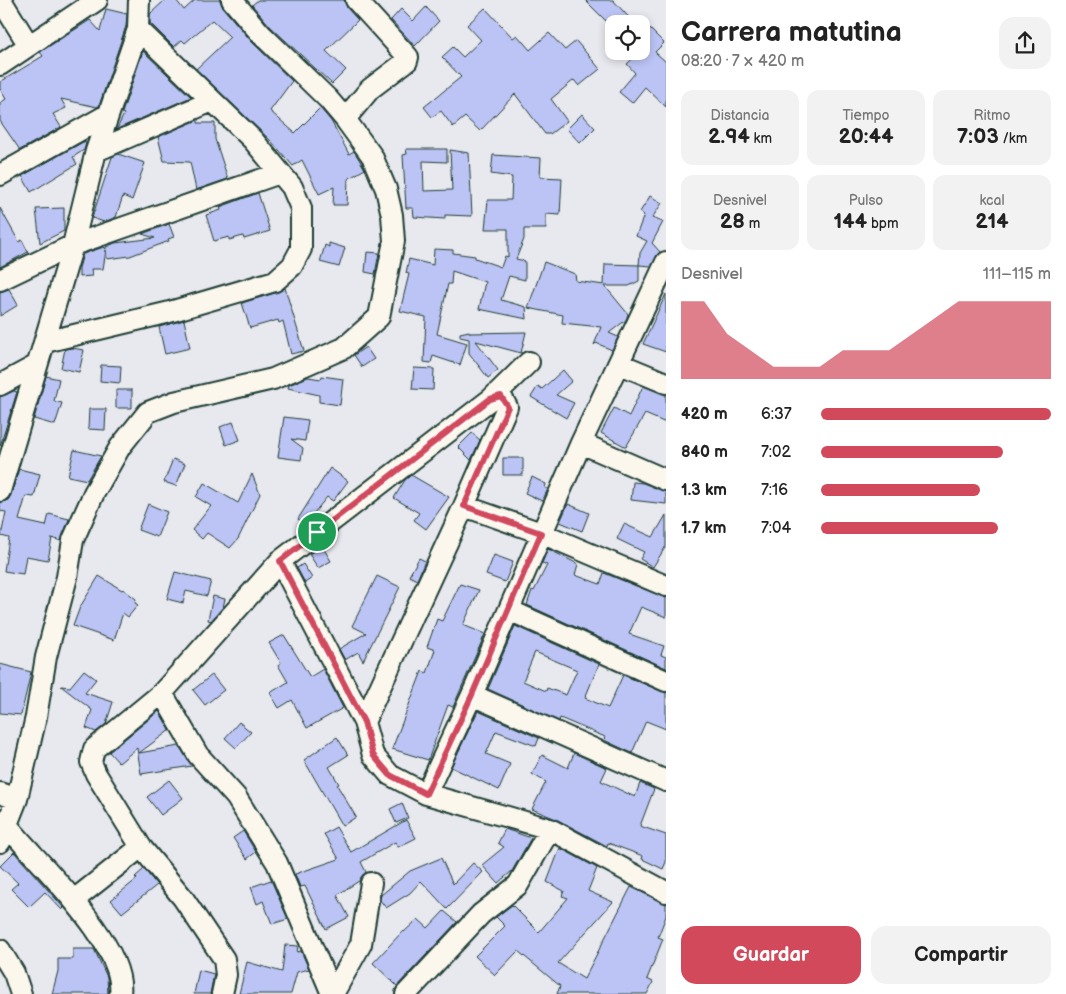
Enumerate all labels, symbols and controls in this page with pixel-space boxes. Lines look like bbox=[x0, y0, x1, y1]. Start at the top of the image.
map controls bbox=[605, 15, 650, 60]
button: locate bbox=[605, 15, 650, 60]
text: Carrera matutina bbox=[681, 16, 902, 49]
button: share bbox=[999, 17, 1051, 69]
text: 08:20 · 7 × 420 m bbox=[681, 52, 804, 71]
text: Distancia bbox=[711, 107, 769, 124]
text: Tiempo bbox=[842, 107, 890, 124]
text: Ritmo bbox=[973, 107, 1011, 124]
text: 2.94 bbox=[708, 124, 750, 149]
text: 20:44 bbox=[838, 124, 894, 149]
text: 7:03 bbox=[957, 124, 999, 149]
text: km bbox=[750, 130, 772, 147]
text: /km bbox=[999, 130, 1027, 147]
text: Desnivel bbox=[713, 192, 767, 209]
text: Pulso bbox=[849, 192, 883, 209]
text: kcal bbox=[979, 192, 1005, 209]
text: 28 bbox=[720, 209, 745, 234]
text: 144 bbox=[834, 209, 867, 234]
text: 214 bbox=[975, 209, 1009, 234]
text: m bbox=[745, 215, 760, 232]
text: bpm bbox=[867, 215, 898, 232]
text: Desnivel bbox=[681, 265, 743, 284]
text: 111–115 m bbox=[983, 265, 1051, 284]
text: 420 m bbox=[681, 405, 728, 424]
text: 6:37 bbox=[761, 405, 792, 424]
text: 840 m bbox=[681, 443, 728, 462]
text: 7:02 bbox=[761, 443, 791, 462]
text: 1.3 km bbox=[681, 481, 727, 500]
text: 7:16 bbox=[761, 481, 788, 500]
pin bbox=[296, 511, 338, 553]
icon: arrive bbox=[303, 518, 331, 546]
text: 1.7 km bbox=[681, 519, 726, 538]
text: 7:04 bbox=[761, 519, 791, 538]
button: Guardar bbox=[681, 926, 861, 984]
button: Compartir bbox=[871, 926, 1051, 984]

